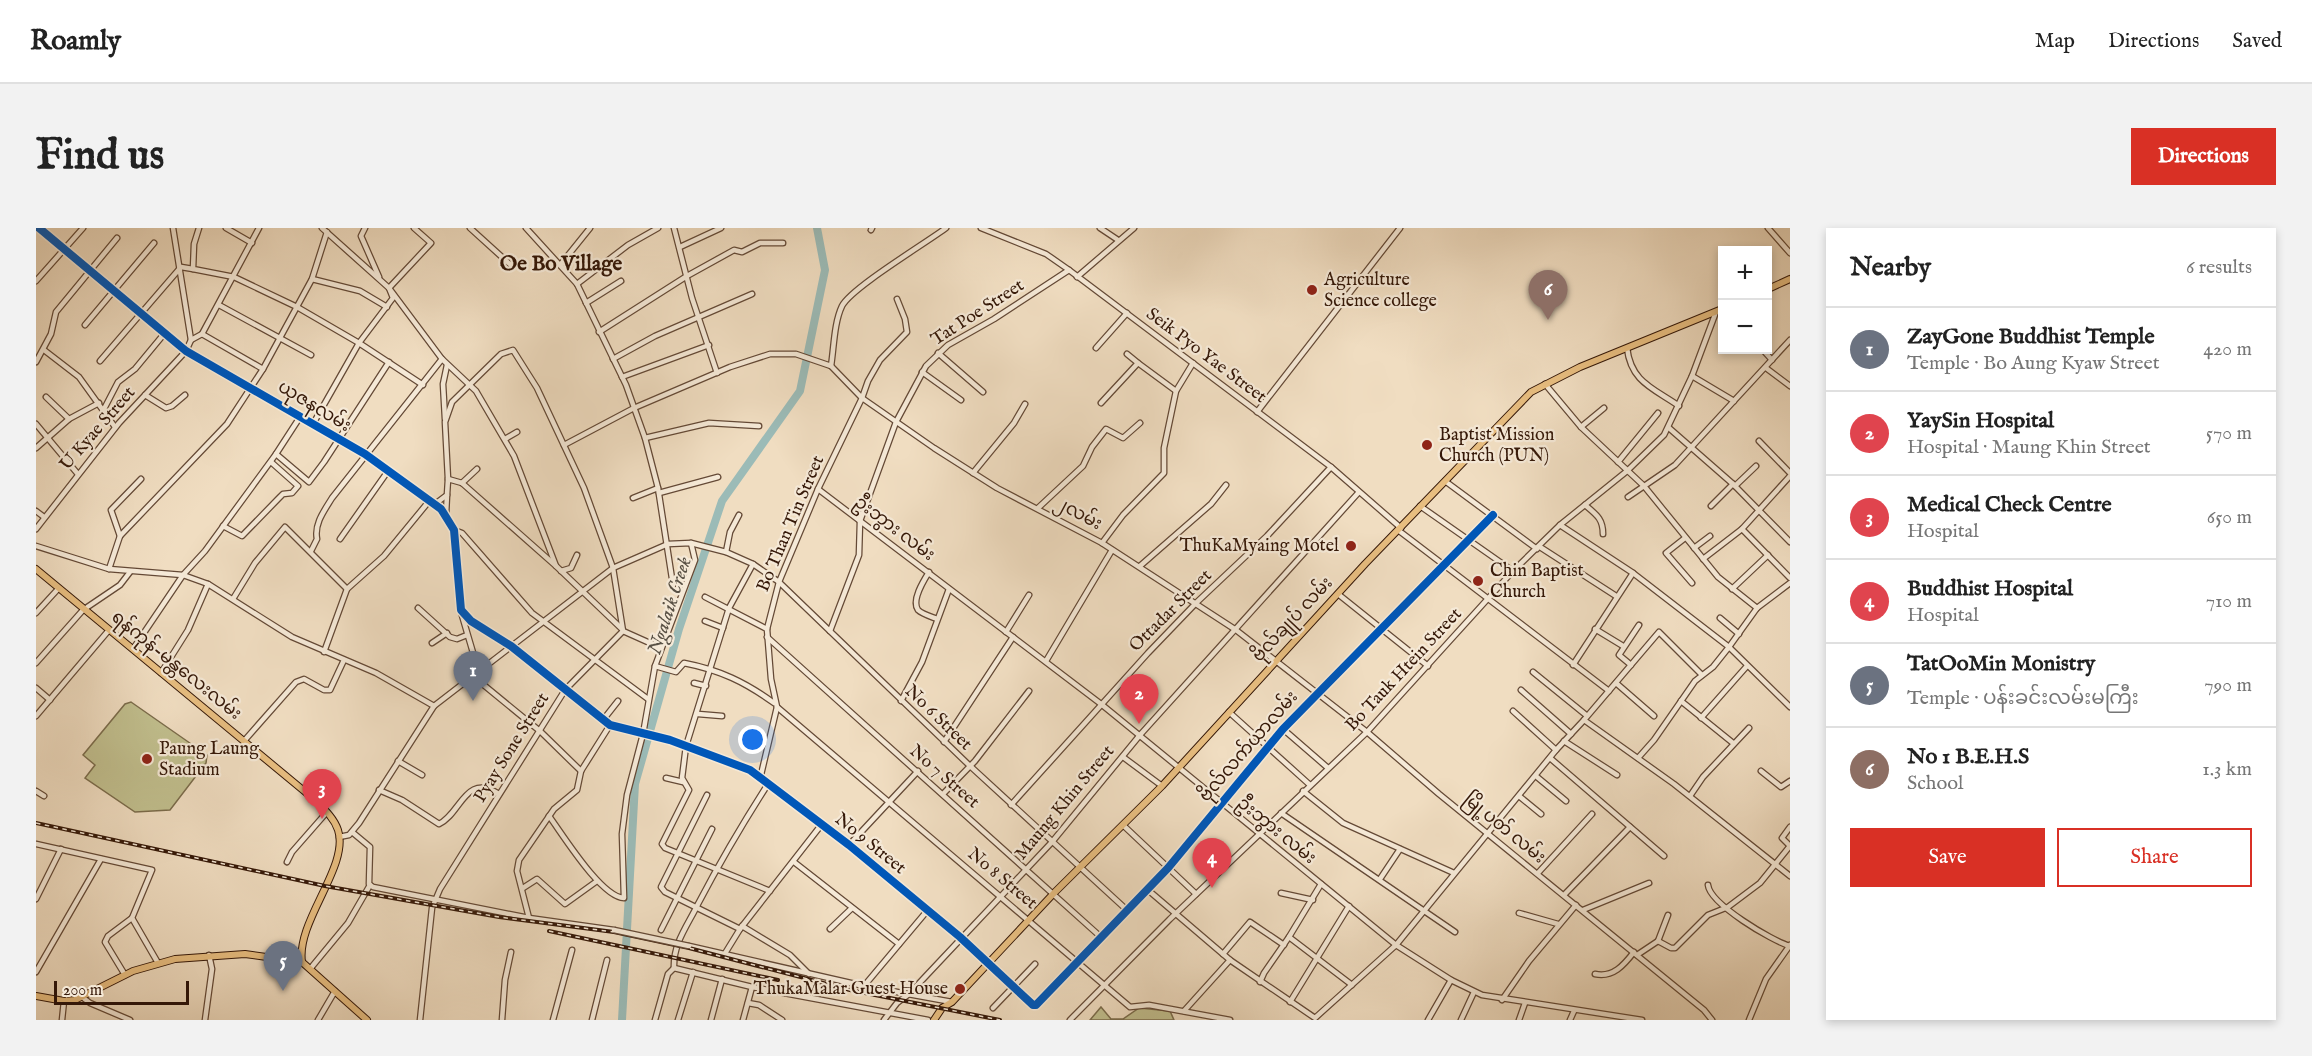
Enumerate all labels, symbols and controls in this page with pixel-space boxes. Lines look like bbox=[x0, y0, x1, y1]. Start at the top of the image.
text: Roamly bbox=[30, 24, 121, 59]
text: Map bbox=[2035, 28, 2075, 55]
text: Directions bbox=[2108, 28, 2199, 55]
text: Saved bbox=[2232, 28, 2282, 55]
button: Directions bbox=[2131, 128, 2276, 185]
text: Find us bbox=[36, 130, 164, 183]
map controls bbox=[1718, 246, 1772, 354]
button: + bbox=[1718, 246, 1772, 300]
district label: Oe Bo Village bbox=[500, 251, 623, 278]
text: Nearby bbox=[1850, 251, 1931, 284]
text: 6 results bbox=[2186, 255, 2252, 280]
place label: Agriculture Science college bbox=[1323, 269, 1437, 313]
pin: 6 bbox=[1528, 270, 1568, 320]
street label: Tat Poe Street bbox=[927, 274, 1029, 352]
marker: Agriculture Science college bbox=[1305, 283, 1319, 297]
button: − bbox=[1718, 300, 1772, 354]
street label: Seik Pyo Yae Street bbox=[1141, 303, 1271, 409]
text: ZayGone Buddhist Temple bbox=[1907, 323, 2155, 351]
text: 1 bbox=[1866, 337, 1873, 362]
text: 420 m bbox=[2203, 337, 2252, 362]
text: Temple · Bo Aung Kyaw Street bbox=[1907, 351, 2160, 376]
street label: ယုဇနလမ်း bbox=[272, 374, 356, 440]
street label: U Kyae Street bbox=[55, 382, 141, 476]
text: YaySin Hospital bbox=[1907, 407, 2054, 435]
text: 2 bbox=[1865, 421, 1874, 446]
text: 570 m bbox=[2206, 421, 2252, 446]
place label: Baptist Mission Church (PUN) bbox=[1439, 424, 1555, 468]
text: Hospital · Maung Khin Street bbox=[1907, 435, 2151, 460]
marker: Baptist Mission Church (PUN) bbox=[1420, 438, 1434, 452]
street label: Bo Than Tin Street bbox=[752, 452, 830, 596]
street label: ဦးဘွား လမ်း bbox=[848, 489, 941, 568]
street label: ၂လမ်း bbox=[1049, 489, 1107, 538]
text: Medical Check Centre bbox=[1907, 491, 2112, 519]
text: 3 bbox=[1866, 505, 1873, 530]
text: 650 m bbox=[2207, 505, 2252, 530]
text: Hospital bbox=[1907, 519, 1979, 544]
place label: ThuKaMyaing Motel bbox=[1179, 535, 1339, 558]
marker: ThuKaMyaing Motel bbox=[1344, 539, 1358, 553]
water label: Ngalaik Creek bbox=[642, 554, 699, 659]
place label: Chin Baptist Church bbox=[1490, 560, 1584, 604]
street label: Ottadar Street bbox=[1125, 565, 1217, 657]
street label: ဗိုလ်ချုပ် လမ်း bbox=[1245, 570, 1340, 669]
marker: Chin Baptist Church bbox=[1471, 574, 1485, 588]
text: Buddhist Hospital bbox=[1907, 575, 2073, 603]
text: 4 bbox=[1865, 589, 1874, 614]
text: 710 m bbox=[2206, 589, 2252, 614]
street label: Bo Tauk Htein Street bbox=[1341, 603, 1467, 737]
text: Hospital bbox=[1907, 603, 1979, 628]
street label: ရန်ကုန်-မန္တလေးလမ်း bbox=[105, 604, 248, 727]
text: TatOoMin Monistry bbox=[1907, 650, 2095, 678]
pin: 1 bbox=[454, 652, 492, 701]
text: 5 bbox=[1866, 673, 1873, 698]
text: 790 m bbox=[2204, 673, 2252, 698]
pin: 2 bbox=[1120, 674, 1158, 724]
street label: No 6 Street bbox=[899, 680, 977, 756]
street label: ဗိုလ်လက်ယာလမ်း bbox=[1191, 684, 1305, 809]
text: Temple · ပန်းခင်းလမ်းမကြီး bbox=[1907, 686, 2139, 711]
street label: Pyay Sone Street bbox=[469, 689, 555, 807]
your location bbox=[738, 725, 767, 754]
place label: Paung Laung Stadium bbox=[159, 738, 259, 782]
street label: No 7 Street bbox=[904, 740, 984, 814]
street label: Maung Khin Street bbox=[1010, 741, 1120, 865]
text: No 1 B.E.H.S bbox=[1907, 743, 2029, 771]
marker: Paung Laung Stadium bbox=[140, 752, 154, 766]
text: 6 bbox=[1865, 757, 1874, 782]
text: 1.3 km bbox=[2202, 757, 2252, 782]
pin: 3 bbox=[302, 770, 342, 819]
text: School bbox=[1907, 771, 1963, 796]
street label: မြို့ပတ် လမ်း bbox=[1457, 786, 1553, 871]
street label: ဦးဘွား လမ်း bbox=[1230, 790, 1322, 872]
street label: No 9 Street bbox=[830, 808, 910, 880]
button: Save bbox=[1850, 828, 2045, 887]
button: Share bbox=[2057, 828, 2252, 887]
pin: 4 bbox=[1192, 838, 1232, 888]
street label: No 8 Street bbox=[962, 843, 1042, 915]
pin: 5 bbox=[264, 942, 302, 991]
scale bar bbox=[54, 978, 189, 1006]
place label: ThukaMalar Guest House bbox=[754, 978, 948, 1001]
text: 200 m bbox=[63, 981, 102, 1001]
marker: ThukaMalar Guest House bbox=[953, 982, 967, 996]

